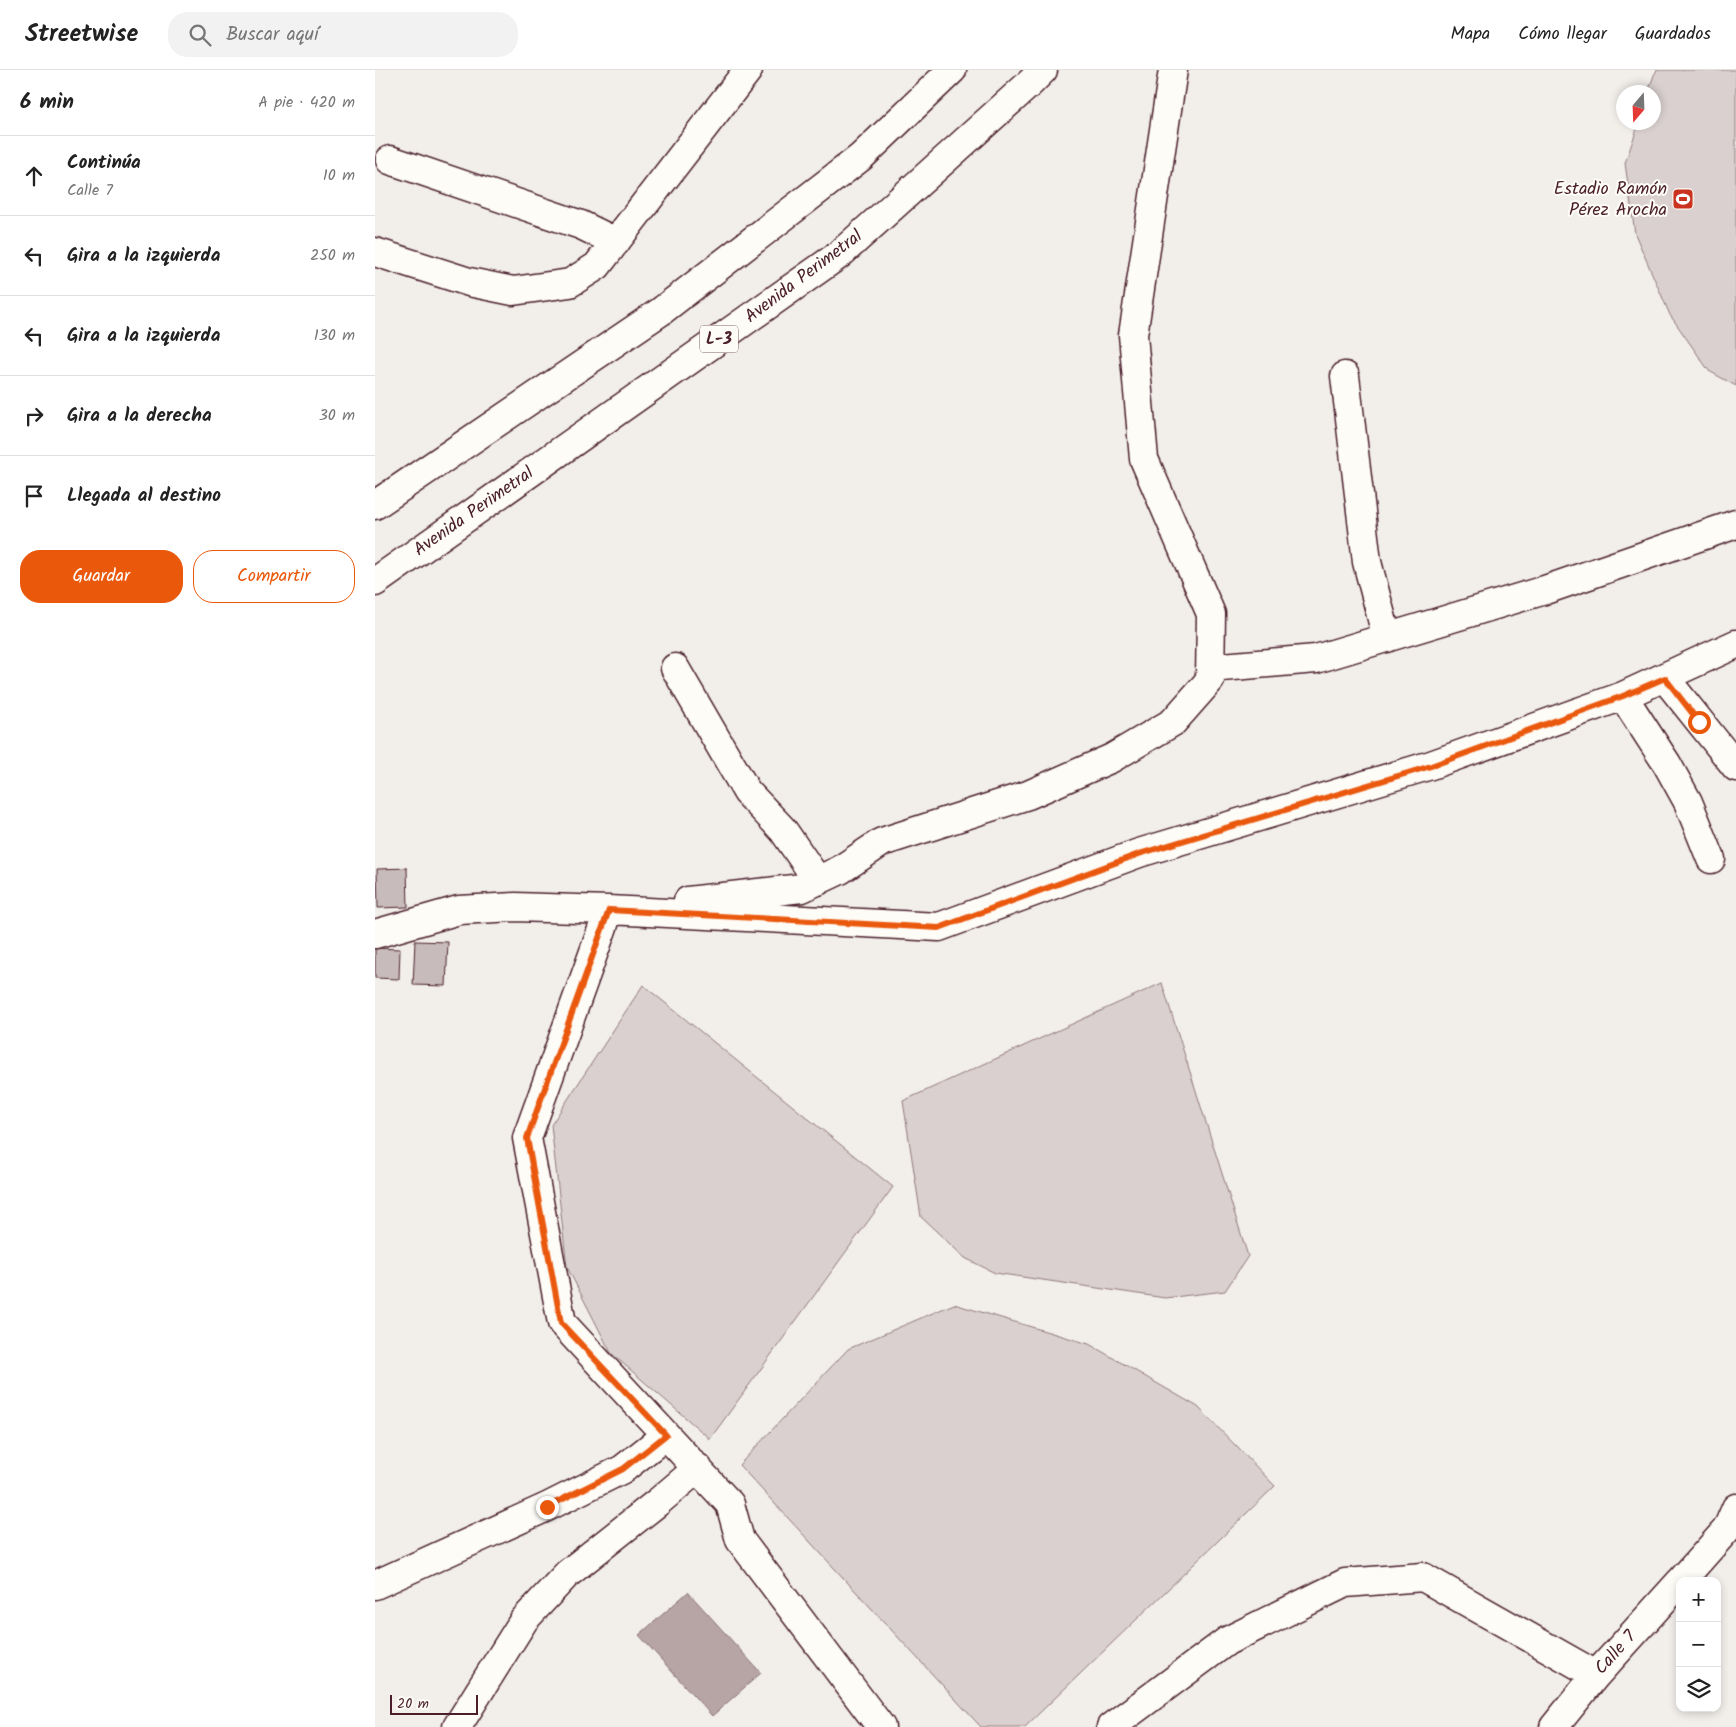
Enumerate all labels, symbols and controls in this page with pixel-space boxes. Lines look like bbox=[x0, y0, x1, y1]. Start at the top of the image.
search box bbox=[168, 12, 518, 57]
text: Streetwise bbox=[25, 15, 138, 54]
text: Buscar aquí bbox=[226, 20, 318, 50]
text: Mapa bbox=[1451, 20, 1490, 49]
text: Cómo llegar bbox=[1518, 20, 1607, 49]
text: Guardados bbox=[1635, 20, 1711, 49]
icon: search bbox=[186, 21, 214, 49]
north arrow bbox=[1616, 85, 1661, 130]
text: 6 min bbox=[20, 86, 74, 119]
text: A pie · 420 m bbox=[258, 90, 355, 115]
text: Continúa bbox=[67, 148, 141, 178]
icon: ahead bbox=[20, 162, 48, 190]
text: 10 m bbox=[323, 163, 355, 188]
place label: Estadio Ramón Pérez Arocha bbox=[1554, 175, 1667, 225]
text: Calle 7 bbox=[67, 178, 113, 203]
sports icon: Estadio Ramón Pérez Arocha bbox=[1671, 187, 1695, 211]
street label: Avenida Perimetral bbox=[739, 222, 870, 331]
text: Gira a la izquierda bbox=[67, 241, 220, 271]
icon: left bbox=[20, 242, 48, 270]
text: 250 m bbox=[310, 243, 355, 268]
text: Gira a la izquierda bbox=[67, 321, 220, 351]
icon: left bbox=[20, 322, 48, 350]
text: 130 m bbox=[314, 323, 355, 348]
road number: L-3 bbox=[700, 325, 738, 352]
text: Gira a la derecha bbox=[67, 401, 212, 431]
icon: right bbox=[20, 402, 48, 430]
text: 30 m bbox=[319, 403, 355, 428]
street label: Avenida Perimetral bbox=[408, 459, 541, 564]
text: Llegada al destino bbox=[67, 481, 221, 511]
icon: arrive bbox=[20, 482, 48, 510]
button: Guardar bbox=[20, 550, 183, 603]
button: Compartir bbox=[193, 550, 355, 603]
route start bbox=[1688, 711, 1711, 734]
route end bbox=[536, 1496, 559, 1519]
map controls bbox=[1676, 1577, 1721, 1712]
button: + bbox=[1676, 1577, 1721, 1622]
button: − bbox=[1676, 1622, 1721, 1667]
street label: Calle 7 bbox=[1588, 1624, 1645, 1682]
button: layers bbox=[1676, 1667, 1721, 1712]
scale bar bbox=[390, 1692, 477, 1715]
text: 20 m bbox=[397, 1693, 429, 1715]

